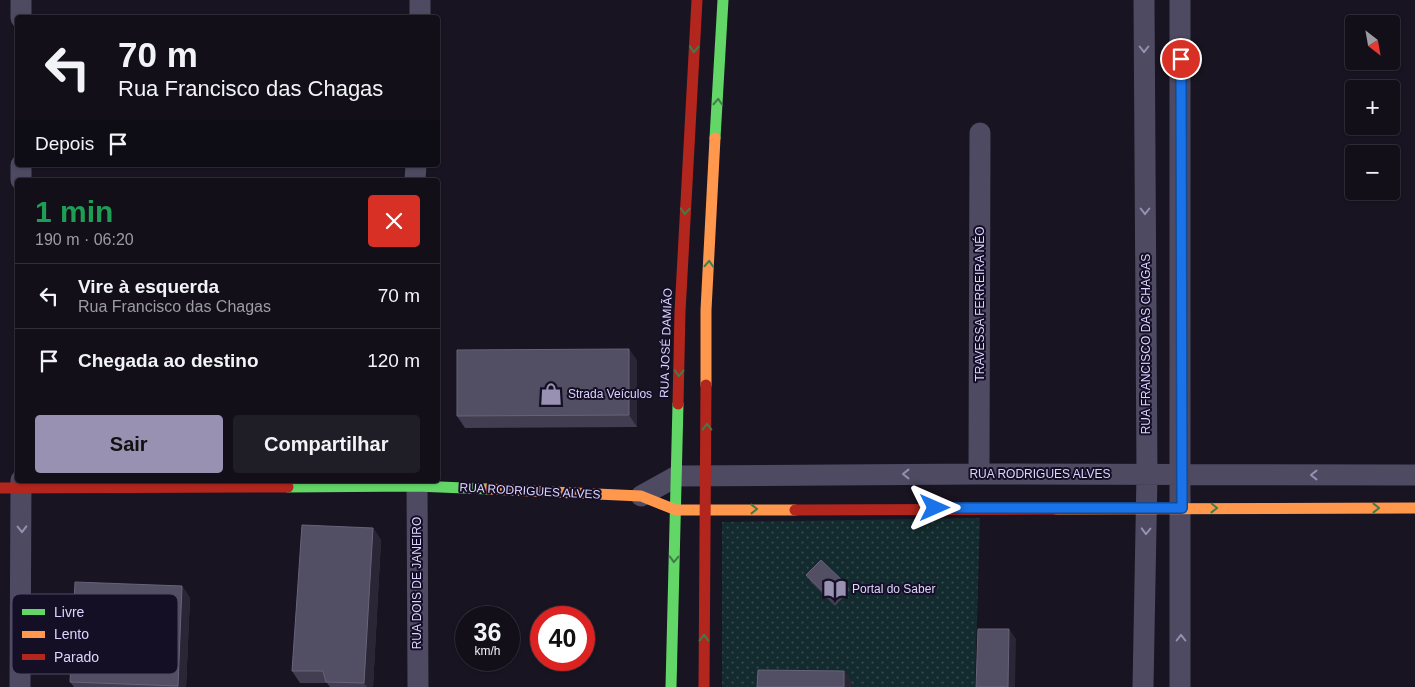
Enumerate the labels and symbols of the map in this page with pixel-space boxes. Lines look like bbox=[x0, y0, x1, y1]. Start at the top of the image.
north arrow bbox=[1345, 15, 1400, 70]
pin bbox=[1160, 38, 1202, 80]
one-way arrow bbox=[689, 45, 700, 53]
one-way arrow bbox=[1139, 45, 1149, 53]
one-way arrow bbox=[712, 98, 723, 106]
one-way arrow bbox=[680, 207, 691, 215]
one-way arrow bbox=[1140, 208, 1150, 215]
street label: TRAVESSA FERREIRA NÉO bbox=[972, 226, 987, 382]
street label: RUA FRANCISCO DAS CHAGAS bbox=[1139, 254, 1153, 434]
one-way arrow bbox=[703, 260, 714, 268]
street label: RUA JOSÉ DAMIÃO bbox=[656, 288, 675, 398]
one-way arrow bbox=[674, 370, 684, 378]
shop icon: Strada Veículos bbox=[538, 381, 564, 407]
place label: Strada Veículos bbox=[568, 387, 652, 401]
one-way arrow bbox=[702, 423, 712, 430]
street label: RUA RODRIGUES ALVES bbox=[969, 467, 1111, 481]
one-way arrow bbox=[902, 469, 910, 479]
one-way arrow bbox=[1310, 470, 1318, 480]
street label: RUA RODRIGUES ALVES bbox=[459, 480, 601, 502]
position arrow bbox=[908, 481, 960, 533]
one-way arrow bbox=[1210, 503, 1218, 513]
one-way arrow bbox=[1372, 503, 1380, 513]
one-way arrow bbox=[750, 504, 758, 514]
street label: RUA DOIS DE JANEIRO bbox=[410, 517, 424, 649]
one-way arrow bbox=[17, 525, 27, 533]
one-way arrow bbox=[1141, 528, 1151, 535]
one-way arrow bbox=[669, 555, 680, 563]
library icon: Portal do Saber bbox=[822, 576, 848, 602]
place label: Portal do Saber bbox=[852, 582, 935, 596]
legend bbox=[12, 594, 178, 674]
text: Livre bbox=[54, 604, 85, 620]
speed limit sign: 40 bbox=[530, 606, 595, 671]
text: Lento bbox=[54, 626, 89, 642]
one-way arrow bbox=[699, 634, 709, 642]
one-way arrow bbox=[1176, 634, 1186, 642]
text: Parado bbox=[54, 649, 99, 665]

